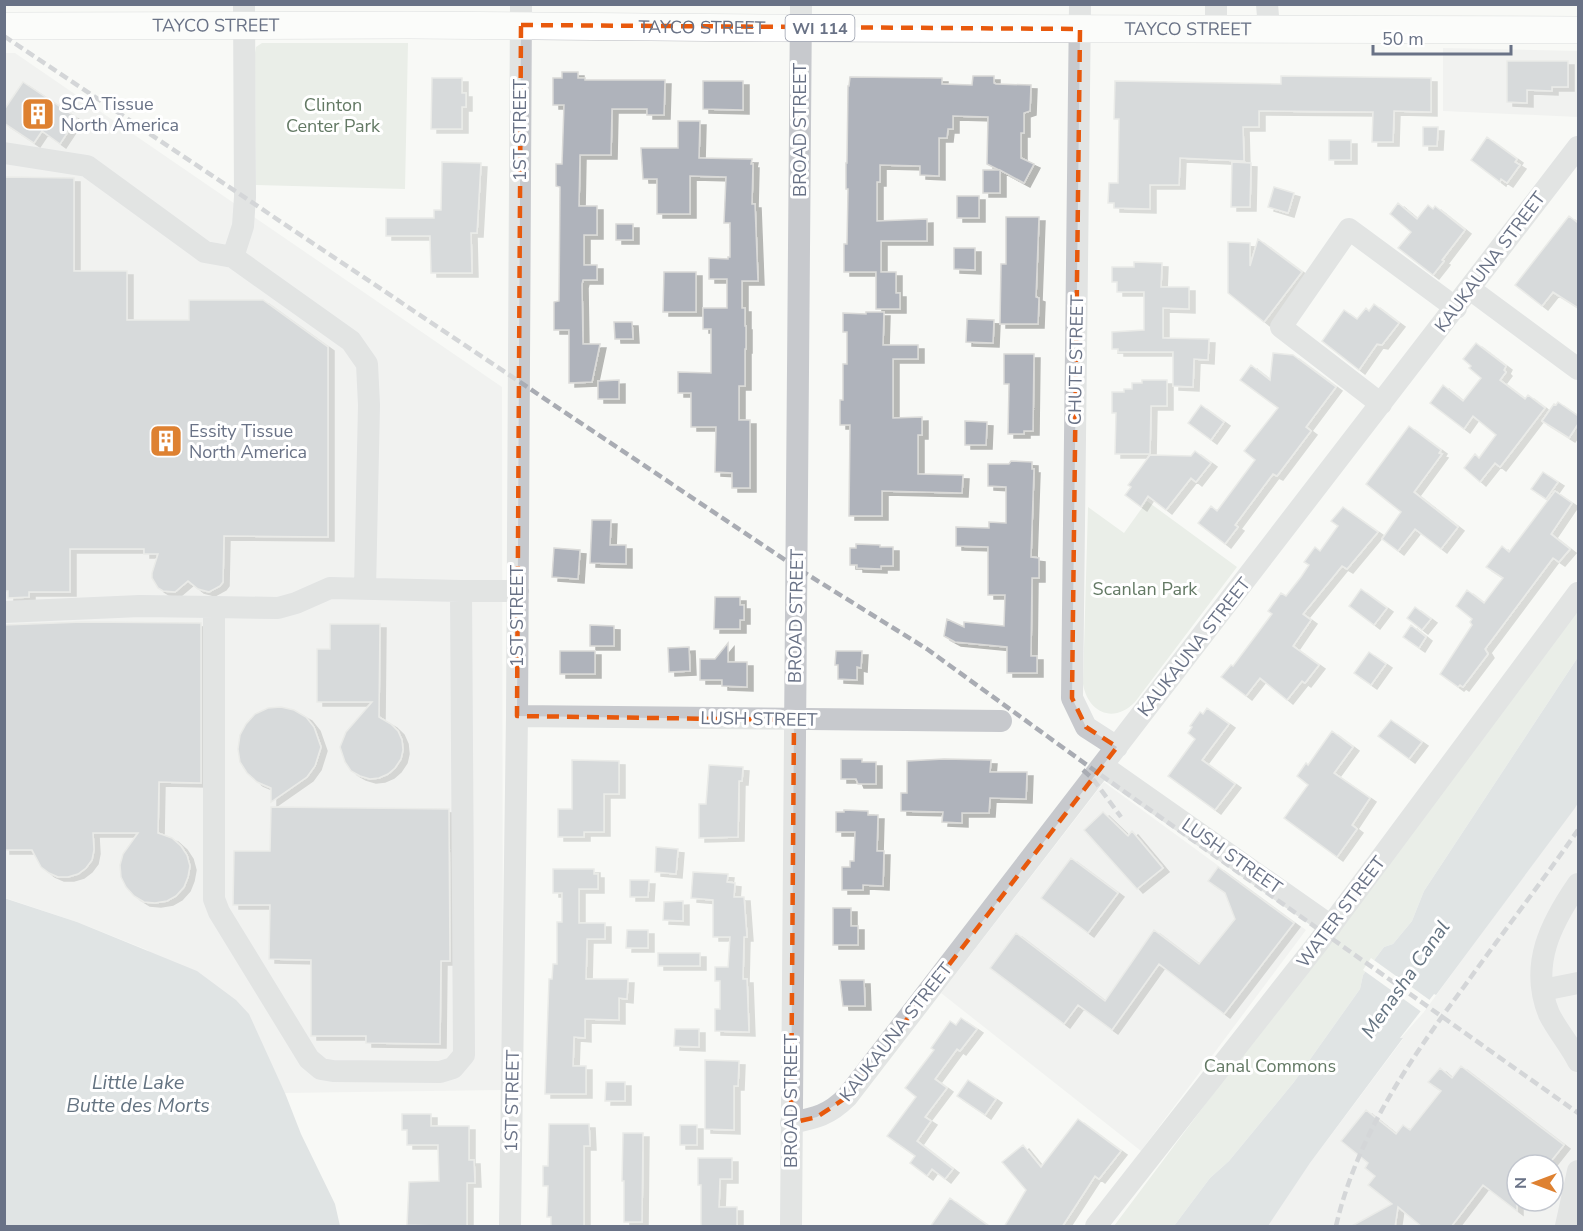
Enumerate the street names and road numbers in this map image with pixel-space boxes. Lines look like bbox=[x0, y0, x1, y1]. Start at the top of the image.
street label: TAYCO STREET bbox=[153, 13, 280, 38]
street label: TAYCO STREET bbox=[638, 15, 766, 40]
road number: WI 114 bbox=[786, 15, 854, 41]
street label: TAYCO STREET bbox=[1125, 17, 1252, 41]
street label: BROAD STREET bbox=[788, 63, 812, 197]
street label: 1ST STREET bbox=[508, 79, 532, 181]
street label: KAUKAUNA STREET bbox=[1429, 187, 1551, 337]
street label: CHUTE STREET bbox=[1063, 295, 1089, 425]
street label: BROAD STREET bbox=[783, 549, 809, 683]
street label: 1ST STREET bbox=[505, 565, 529, 667]
street label: KAUKAUNA STREET bbox=[1132, 572, 1256, 721]
street label: LUSH STREET bbox=[700, 706, 818, 732]
street label: LUSH STREET bbox=[1177, 813, 1287, 899]
street label: WATER STREET bbox=[1291, 851, 1391, 973]
street label: KAUKAUNA STREET bbox=[834, 957, 958, 1106]
street label: BROAD STREET bbox=[779, 1034, 803, 1168]
street label: 1ST STREET bbox=[499, 1049, 525, 1152]

